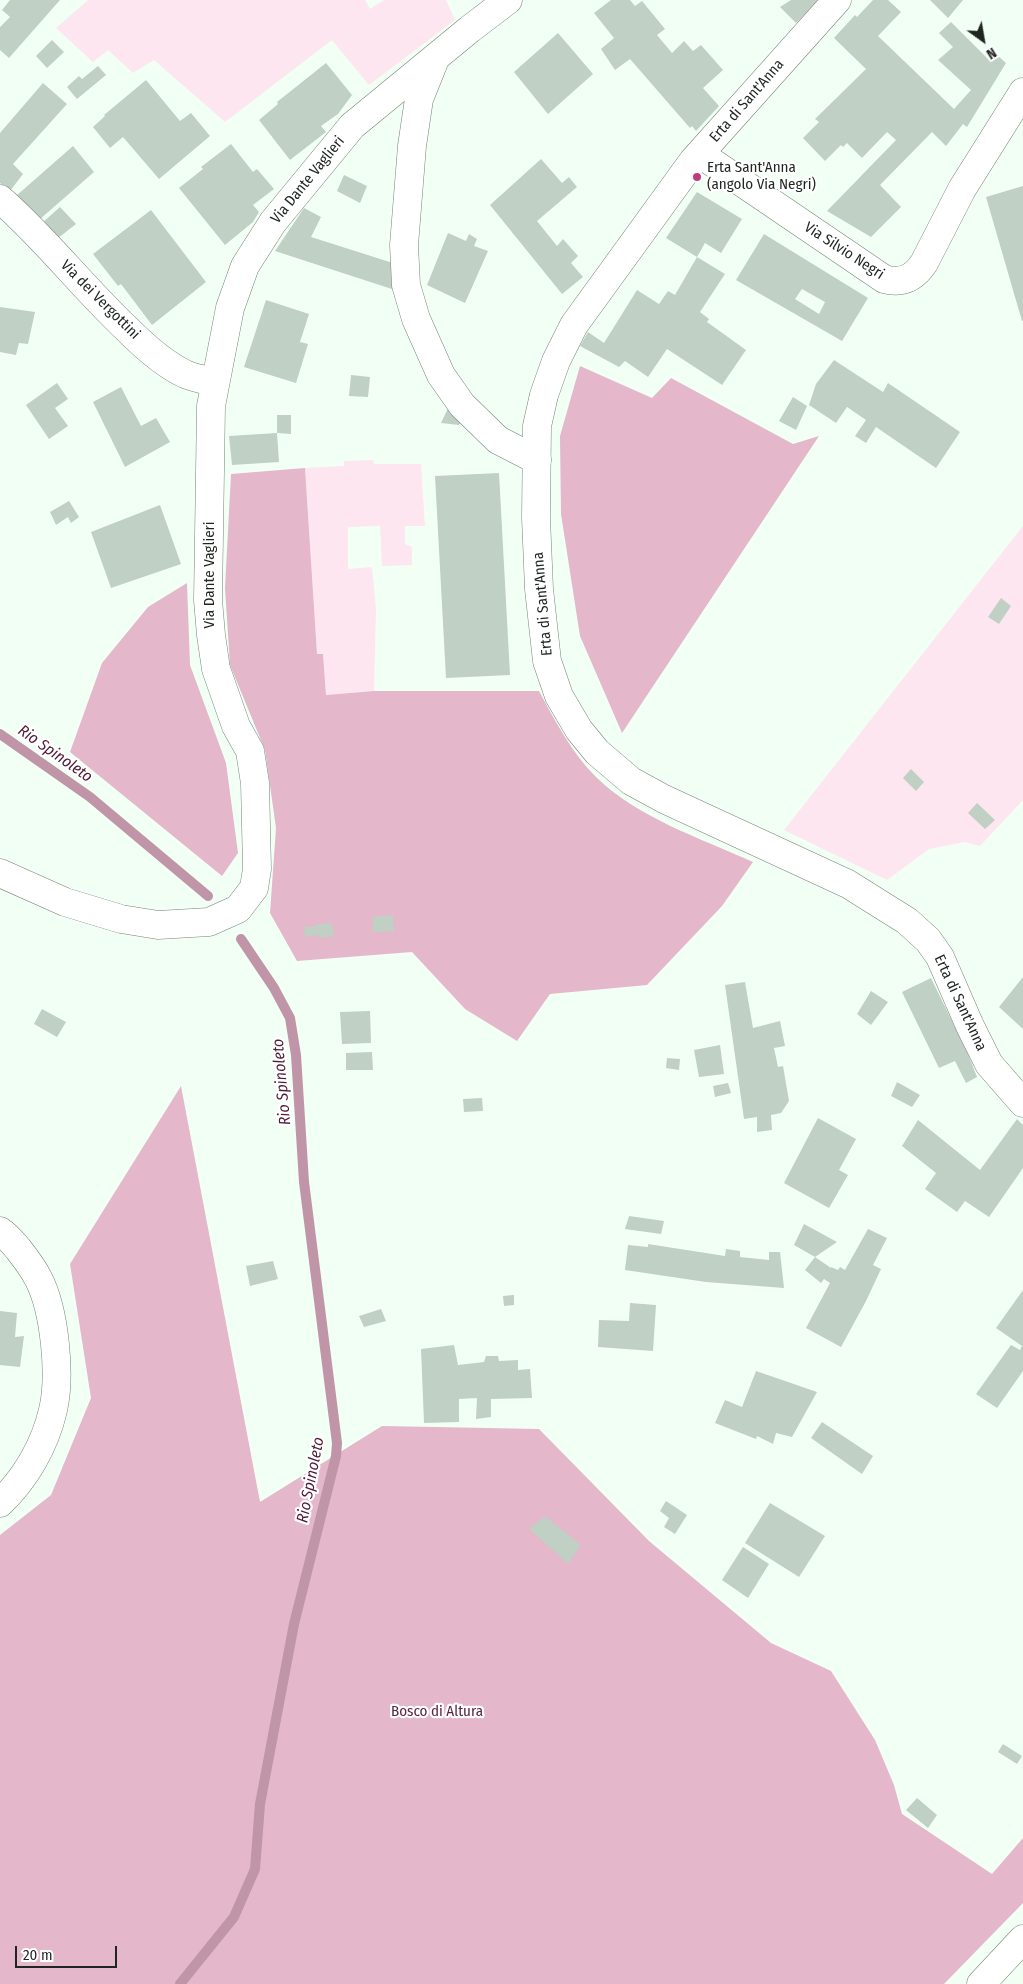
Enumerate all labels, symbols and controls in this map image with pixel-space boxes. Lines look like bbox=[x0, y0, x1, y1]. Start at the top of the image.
north arrow bbox=[958, 15, 1008, 65]
text: N bbox=[983, 44, 999, 63]
street label: Erta di Sant'Anna bbox=[706, 56, 788, 146]
street label: Via Dante Vaglieri bbox=[267, 133, 349, 227]
place label: Erta Sant'Anna (angolo Via Negri) bbox=[707, 159, 816, 194]
marker: Erta Sant'Anna (angolo Via Negri) bbox=[691, 171, 703, 183]
street label: Via Silvio Negri bbox=[801, 218, 887, 284]
street label: Via dei Vergottini bbox=[57, 257, 143, 343]
street label: Via Dante Vaglieri bbox=[201, 521, 219, 629]
street label: Erta di Sant'Anna bbox=[529, 551, 557, 657]
water label: Rio Spinoleto bbox=[14, 721, 96, 787]
street label: Erta di Sant'Anna bbox=[930, 952, 990, 1054]
water label: Rio Spinoleto bbox=[269, 1038, 295, 1126]
water label: Rio Spinoleto bbox=[293, 1436, 329, 1524]
park label: Bosco di Altura bbox=[391, 1703, 483, 1721]
scale bar bbox=[18, 1936, 120, 1968]
text: 20 m bbox=[23, 1946, 53, 1964]

